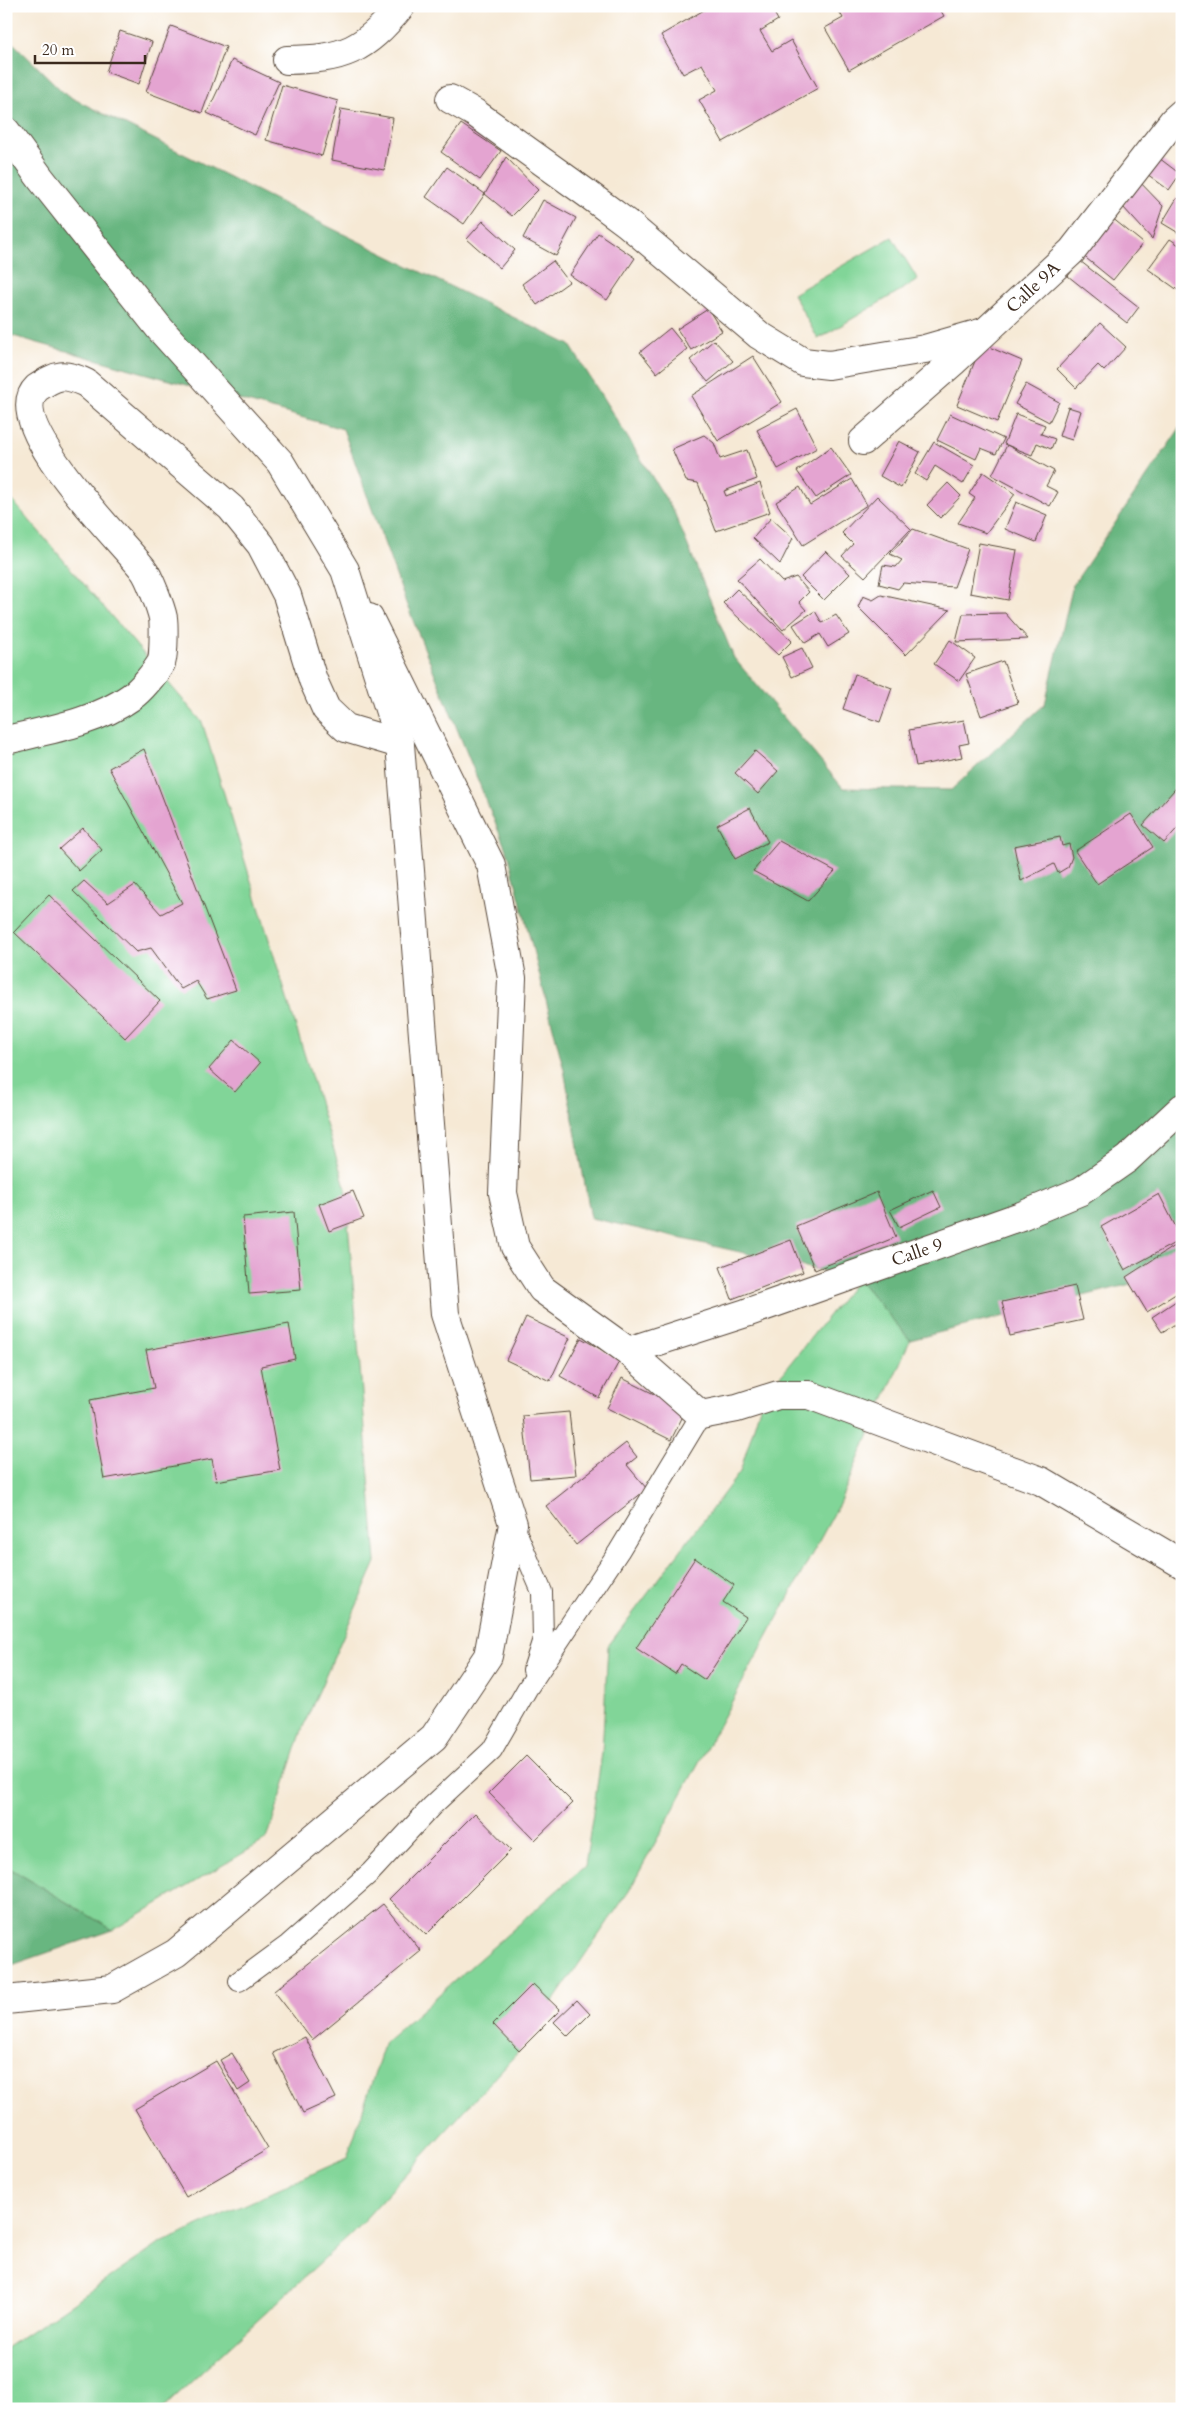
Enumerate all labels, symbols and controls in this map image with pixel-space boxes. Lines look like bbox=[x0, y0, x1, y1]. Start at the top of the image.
scale bar bbox=[35, 32, 145, 64]
text: 20 m bbox=[42, 40, 74, 60]
street label: Calle 9A bbox=[1001, 256, 1066, 319]
street label: Calle 9 bbox=[888, 1232, 946, 1273]

